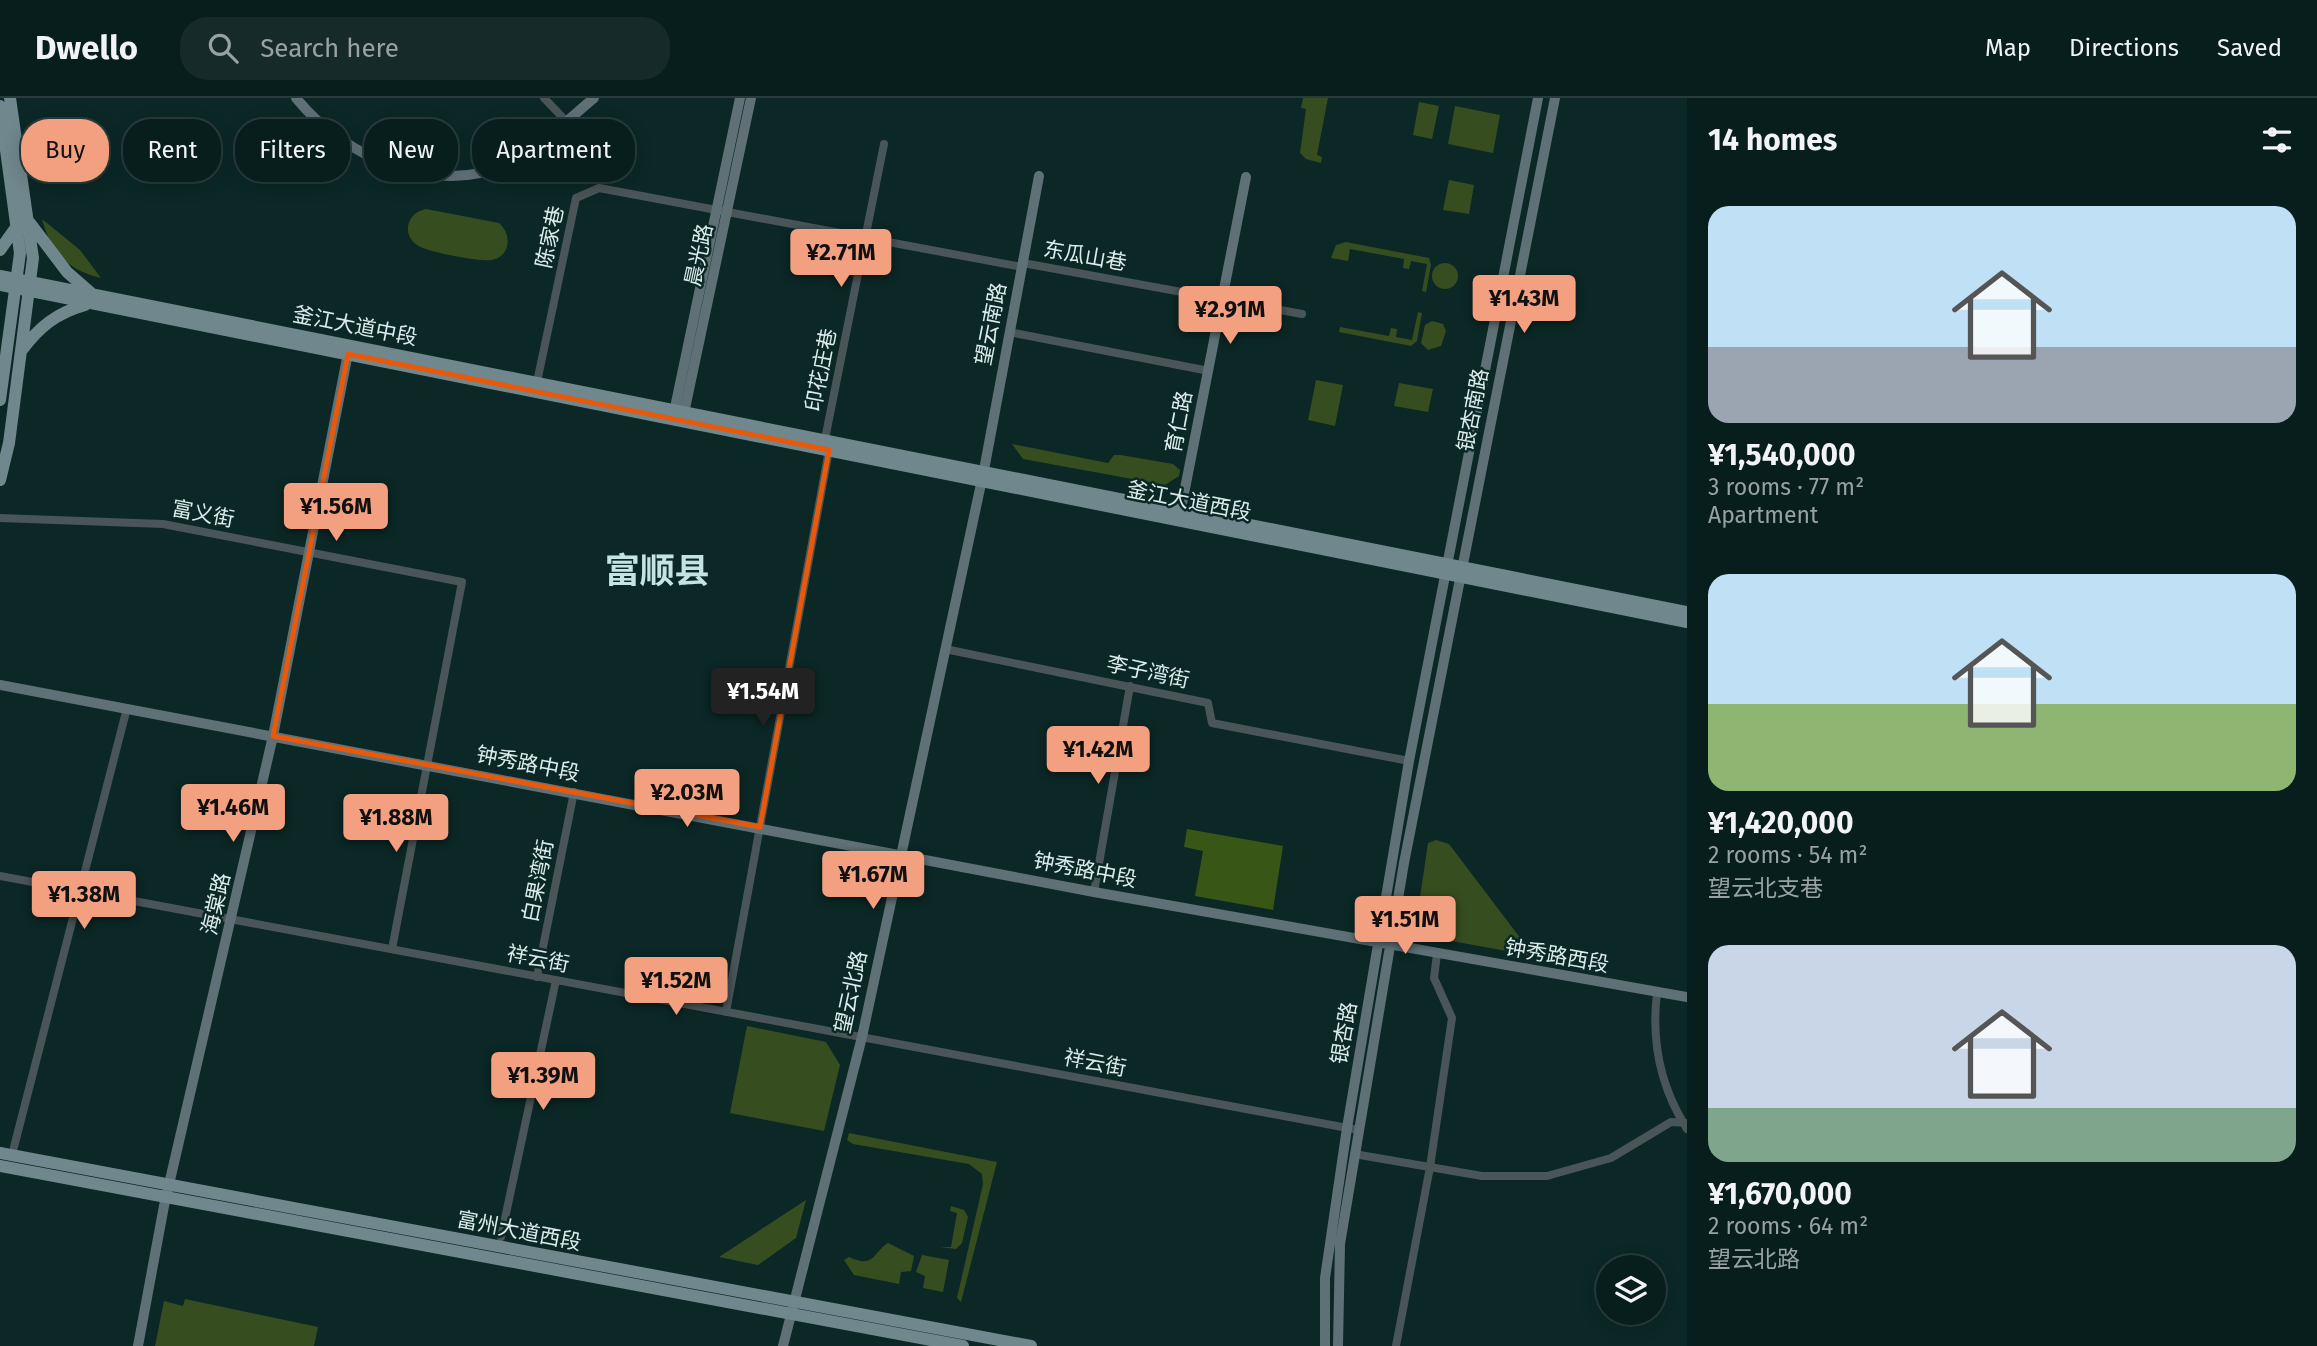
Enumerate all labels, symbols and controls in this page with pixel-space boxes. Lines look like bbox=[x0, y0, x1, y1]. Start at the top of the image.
search box bbox=[180, 17, 670, 80]
text: Dwello bbox=[35, 28, 138, 68]
icon: search bbox=[204, 29, 242, 67]
text: Search here bbox=[260, 33, 399, 64]
text: Map bbox=[1985, 34, 2031, 62]
text: Directions bbox=[2069, 34, 2179, 62]
text: Saved bbox=[2217, 34, 2282, 62]
chip: Buy bbox=[21, 119, 109, 182]
chip: Rent bbox=[123, 119, 221, 182]
chip: Filters bbox=[235, 119, 350, 182]
chip: New bbox=[364, 119, 458, 182]
chip: Apartment bbox=[472, 119, 635, 182]
icon: filters bbox=[2258, 121, 2296, 159]
text: 14 homes bbox=[1708, 122, 1837, 158]
street label: 陈家巷 bbox=[531, 203, 569, 271]
street label: 晨光路 bbox=[680, 221, 718, 289]
pin: ¥2.71M bbox=[784, 230, 898, 289]
street label: 东瓜山巷 bbox=[1041, 236, 1129, 276]
text: ¥2.71M bbox=[806, 238, 876, 266]
icon: home bbox=[1939, 252, 2065, 378]
pin: ¥1.43M bbox=[1467, 275, 1581, 335]
street label: 望云南路 bbox=[970, 280, 1012, 368]
text: ¥1.43M bbox=[1489, 284, 1559, 312]
pin: ¥2.91M bbox=[1173, 286, 1287, 346]
text: ¥2.91M bbox=[1195, 295, 1265, 323]
street label: 釜江大道中段 bbox=[291, 301, 419, 351]
street label: 印花庄巷 bbox=[800, 326, 842, 414]
street label: 银杏南路 bbox=[1452, 366, 1494, 454]
street label: 育仁路 bbox=[1160, 389, 1198, 455]
text: ¥1,540,000 bbox=[1708, 437, 1856, 473]
text: 3 rooms · 77 m² bbox=[1708, 473, 1864, 501]
street label: 釜江大道西段 bbox=[1125, 476, 1253, 526]
pin: ¥1.56M bbox=[279, 484, 393, 543]
text: ¥1.56M bbox=[300, 492, 372, 520]
street label: 富义街 bbox=[170, 495, 236, 533]
text: Apartment bbox=[1708, 501, 1818, 529]
district label: 富顺县 bbox=[604, 550, 710, 592]
icon: home bbox=[1939, 620, 2065, 746]
street label: 李子湾街 bbox=[1104, 651, 1192, 693]
pin: ¥1.54M bbox=[706, 668, 820, 728]
text: ¥1.54M bbox=[727, 677, 799, 705]
pin: ¥1.42M bbox=[1041, 726, 1155, 786]
text: ¥1.42M bbox=[1063, 735, 1133, 763]
street label: 钟秀路中段 bbox=[474, 741, 582, 787]
pin: ¥2.03M bbox=[630, 770, 744, 829]
text: ¥2.03M bbox=[650, 778, 724, 806]
pin: ¥1.46M bbox=[176, 784, 290, 844]
text: ¥1.46M bbox=[197, 793, 269, 821]
pin: ¥1.88M bbox=[339, 794, 453, 854]
text: ¥1.88M bbox=[359, 803, 433, 831]
text: ¥1,420,000 bbox=[1708, 805, 1853, 841]
street label: 白果湾街 bbox=[517, 837, 559, 925]
text: 2 rooms · 54 m² bbox=[1708, 841, 1867, 869]
street label: 钟秀路中段 bbox=[1031, 847, 1139, 893]
pin: ¥1.67M bbox=[816, 852, 930, 911]
text: ¥1.67M bbox=[838, 860, 908, 888]
street label: 海棠路 bbox=[196, 870, 236, 938]
pin: ¥1.38M bbox=[27, 872, 141, 931]
text: 望云北支巷 bbox=[1708, 874, 1823, 902]
text: ¥1.38M bbox=[48, 880, 120, 908]
pin: ¥1.51M bbox=[1348, 896, 1462, 956]
text: ¥1.51M bbox=[1371, 905, 1439, 933]
street label: 钟秀路西段 bbox=[1503, 934, 1611, 978]
street label: 祥云街 bbox=[505, 940, 571, 978]
street label: 望云北路 bbox=[830, 948, 872, 1036]
pin: ¥1.52M bbox=[619, 958, 733, 1017]
text: ¥1.52M bbox=[641, 966, 711, 994]
icon: home bbox=[1939, 991, 2065, 1117]
street label: 银杏路 bbox=[1326, 1000, 1362, 1066]
street label: 祥云街 bbox=[1062, 1044, 1128, 1082]
pin: ¥1.39M bbox=[486, 1052, 600, 1112]
text: ¥1.39M bbox=[507, 1061, 579, 1089]
text: ¥1,670,000 bbox=[1708, 1176, 1852, 1212]
street label: 富州大道西段 bbox=[455, 1206, 583, 1256]
text: 2 rooms · 64 m² bbox=[1708, 1212, 1868, 1240]
text: 望云北路 bbox=[1708, 1245, 1800, 1273]
map controls bbox=[1596, 1255, 1666, 1325]
button: layers bbox=[1596, 1255, 1666, 1325]

